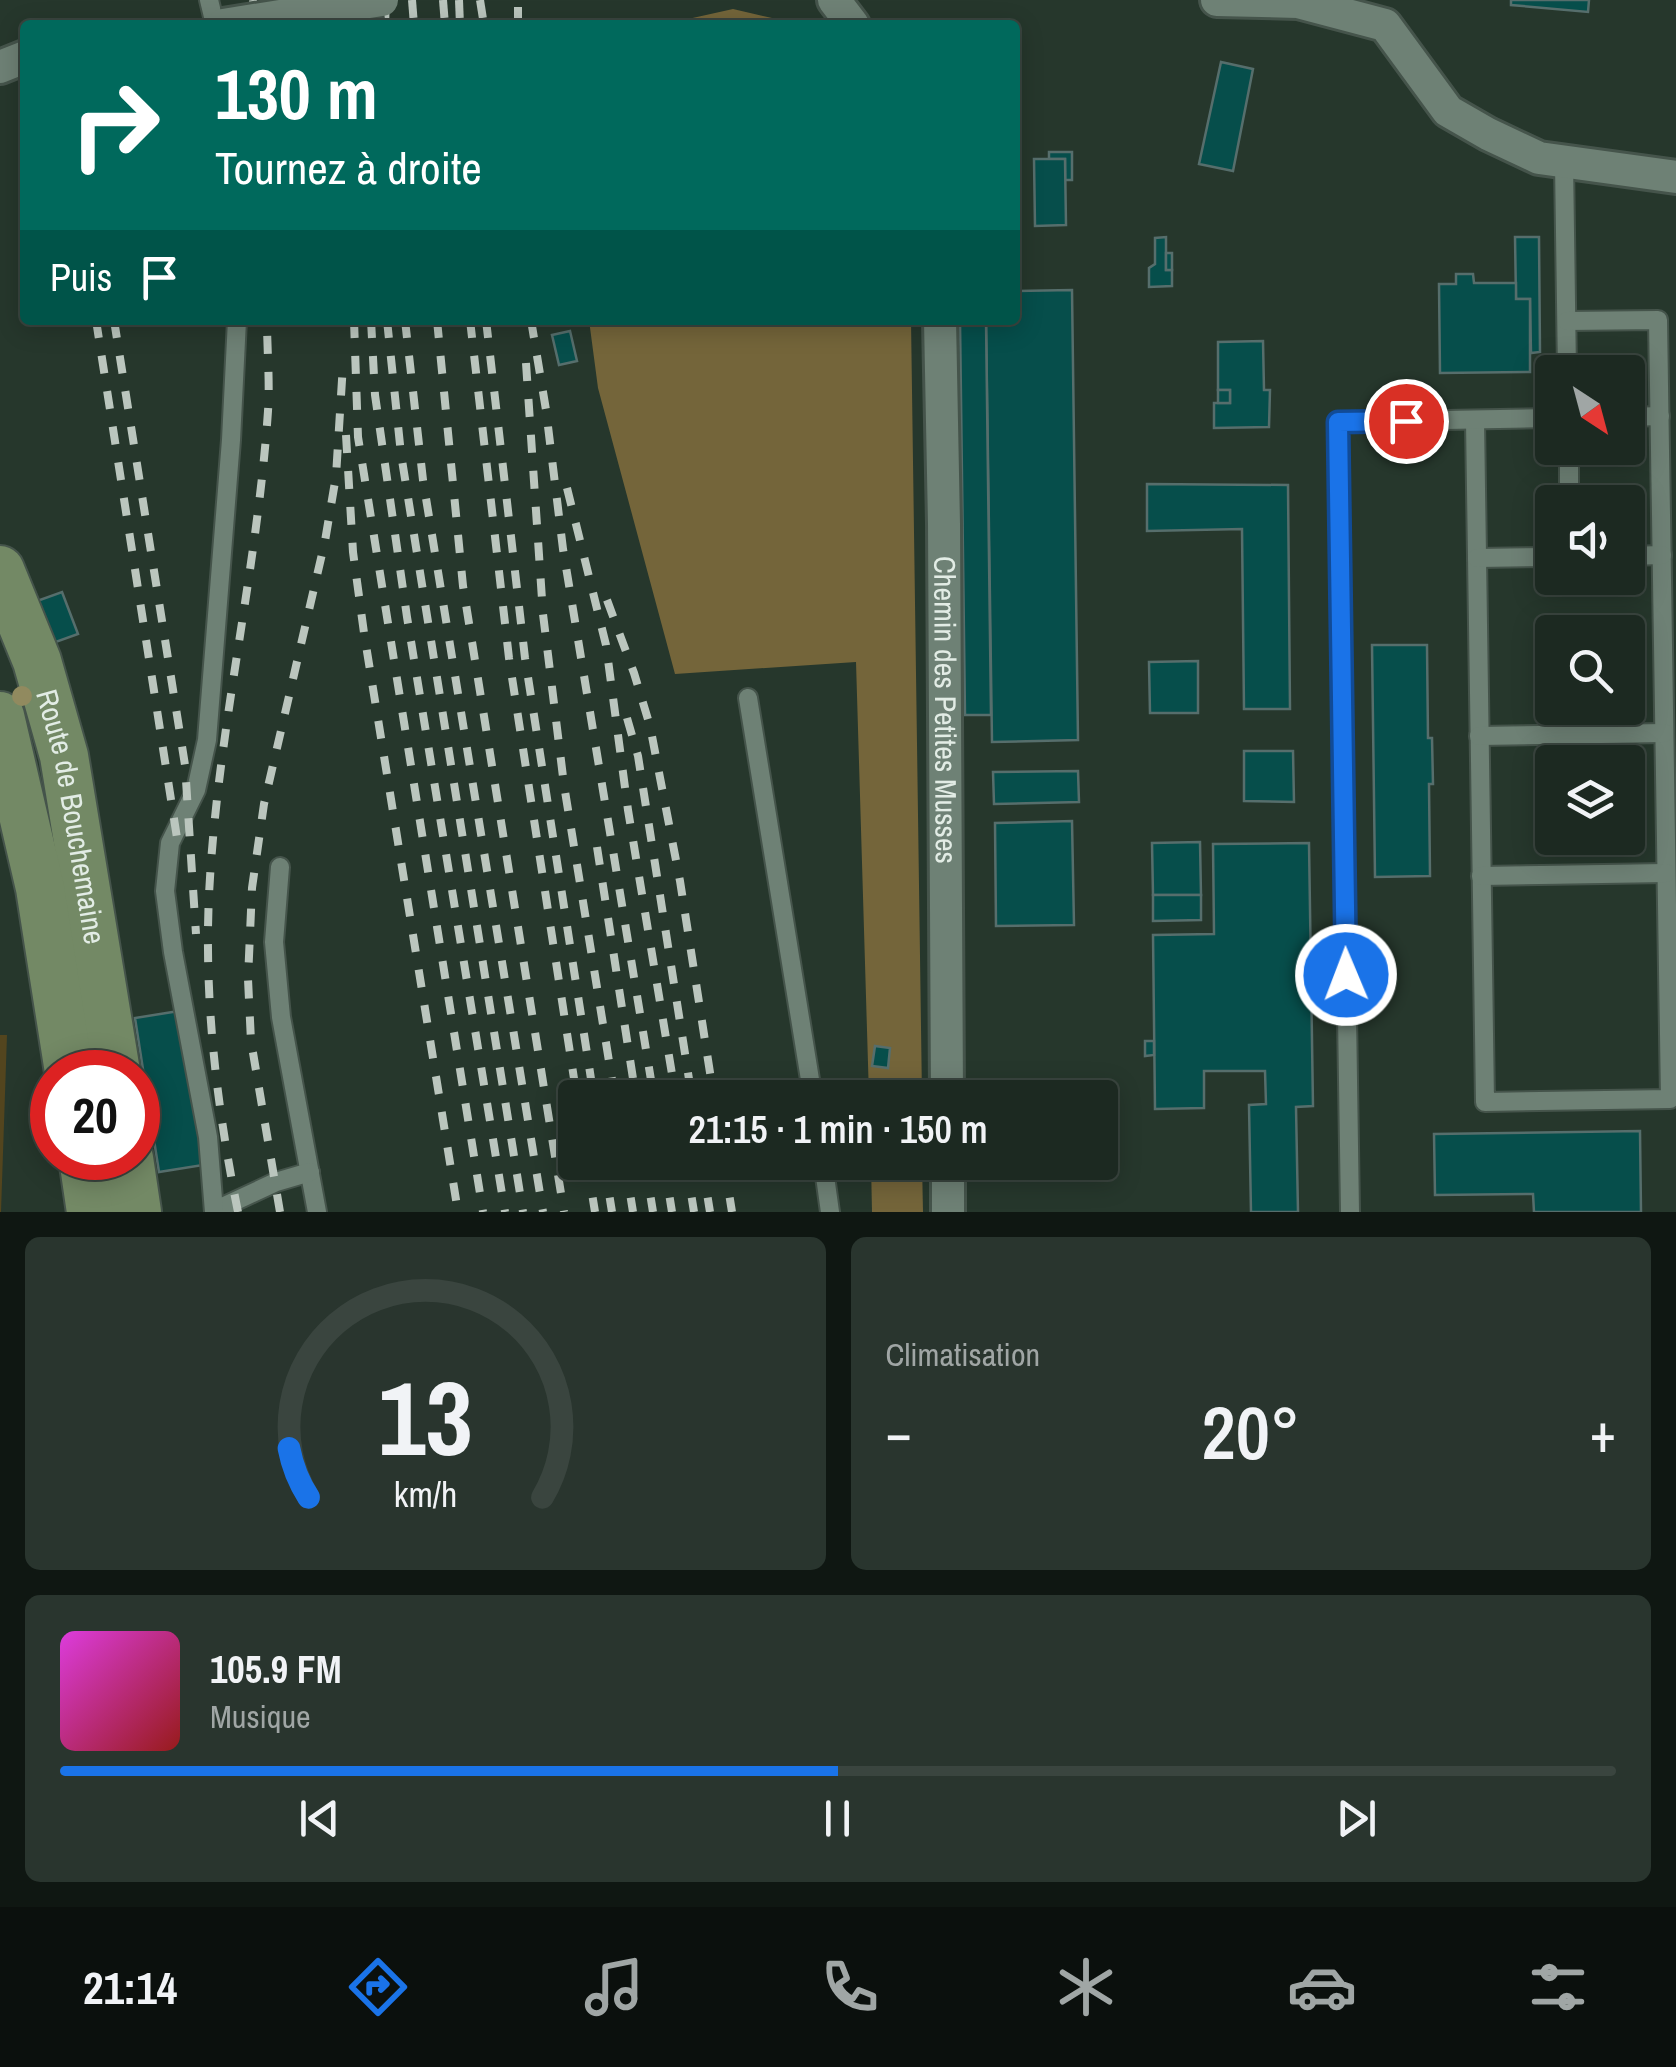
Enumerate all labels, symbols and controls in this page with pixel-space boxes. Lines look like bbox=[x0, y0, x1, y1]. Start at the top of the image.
text: 130 m bbox=[215, 47, 378, 141]
icon: right bbox=[50, 60, 180, 190]
text: Tournez à droite bbox=[215, 137, 482, 198]
icon: arrive bbox=[132, 250, 187, 305]
text: Puis bbox=[50, 252, 112, 303]
north arrow bbox=[1535, 355, 1645, 465]
map controls bbox=[1535, 355, 1645, 855]
pin bbox=[1364, 379, 1449, 464]
icon: arrive bbox=[1379, 394, 1434, 449]
button: sound bbox=[1535, 485, 1645, 595]
street label: Chemin des Petites Musses bbox=[925, 556, 967, 864]
button: search bbox=[1535, 615, 1645, 725]
street label: Route de Bouchemaine bbox=[27, 685, 116, 947]
button: layers bbox=[1535, 745, 1645, 855]
position arrow bbox=[1294, 923, 1398, 1027]
speed limit sign: 20 bbox=[30, 1050, 160, 1180]
text: 21:15 · 1 min · 150 m bbox=[688, 1104, 988, 1155]
text: Climatisation bbox=[886, 1333, 1040, 1376]
text: 13 bbox=[378, 1347, 473, 1487]
text: 20° bbox=[1202, 1381, 1300, 1482]
text: − bbox=[886, 1395, 912, 1469]
text: + bbox=[1590, 1395, 1616, 1469]
text: km/h bbox=[393, 1470, 457, 1518]
text: 105.9 FM bbox=[210, 1644, 342, 1695]
text: Musique bbox=[210, 1695, 311, 1738]
icon: previous bbox=[292, 1791, 347, 1846]
icon: pause bbox=[810, 1791, 865, 1846]
icon: next bbox=[1329, 1791, 1384, 1846]
icon: directions bbox=[343, 1952, 413, 2022]
icon: music bbox=[579, 1952, 649, 2022]
icon: phone bbox=[815, 1952, 885, 2022]
icon: climate bbox=[1051, 1952, 1121, 2022]
icon: car bbox=[1287, 1952, 1357, 2022]
icon: filters bbox=[1523, 1952, 1593, 2022]
text: 21:14 bbox=[83, 1957, 177, 2018]

